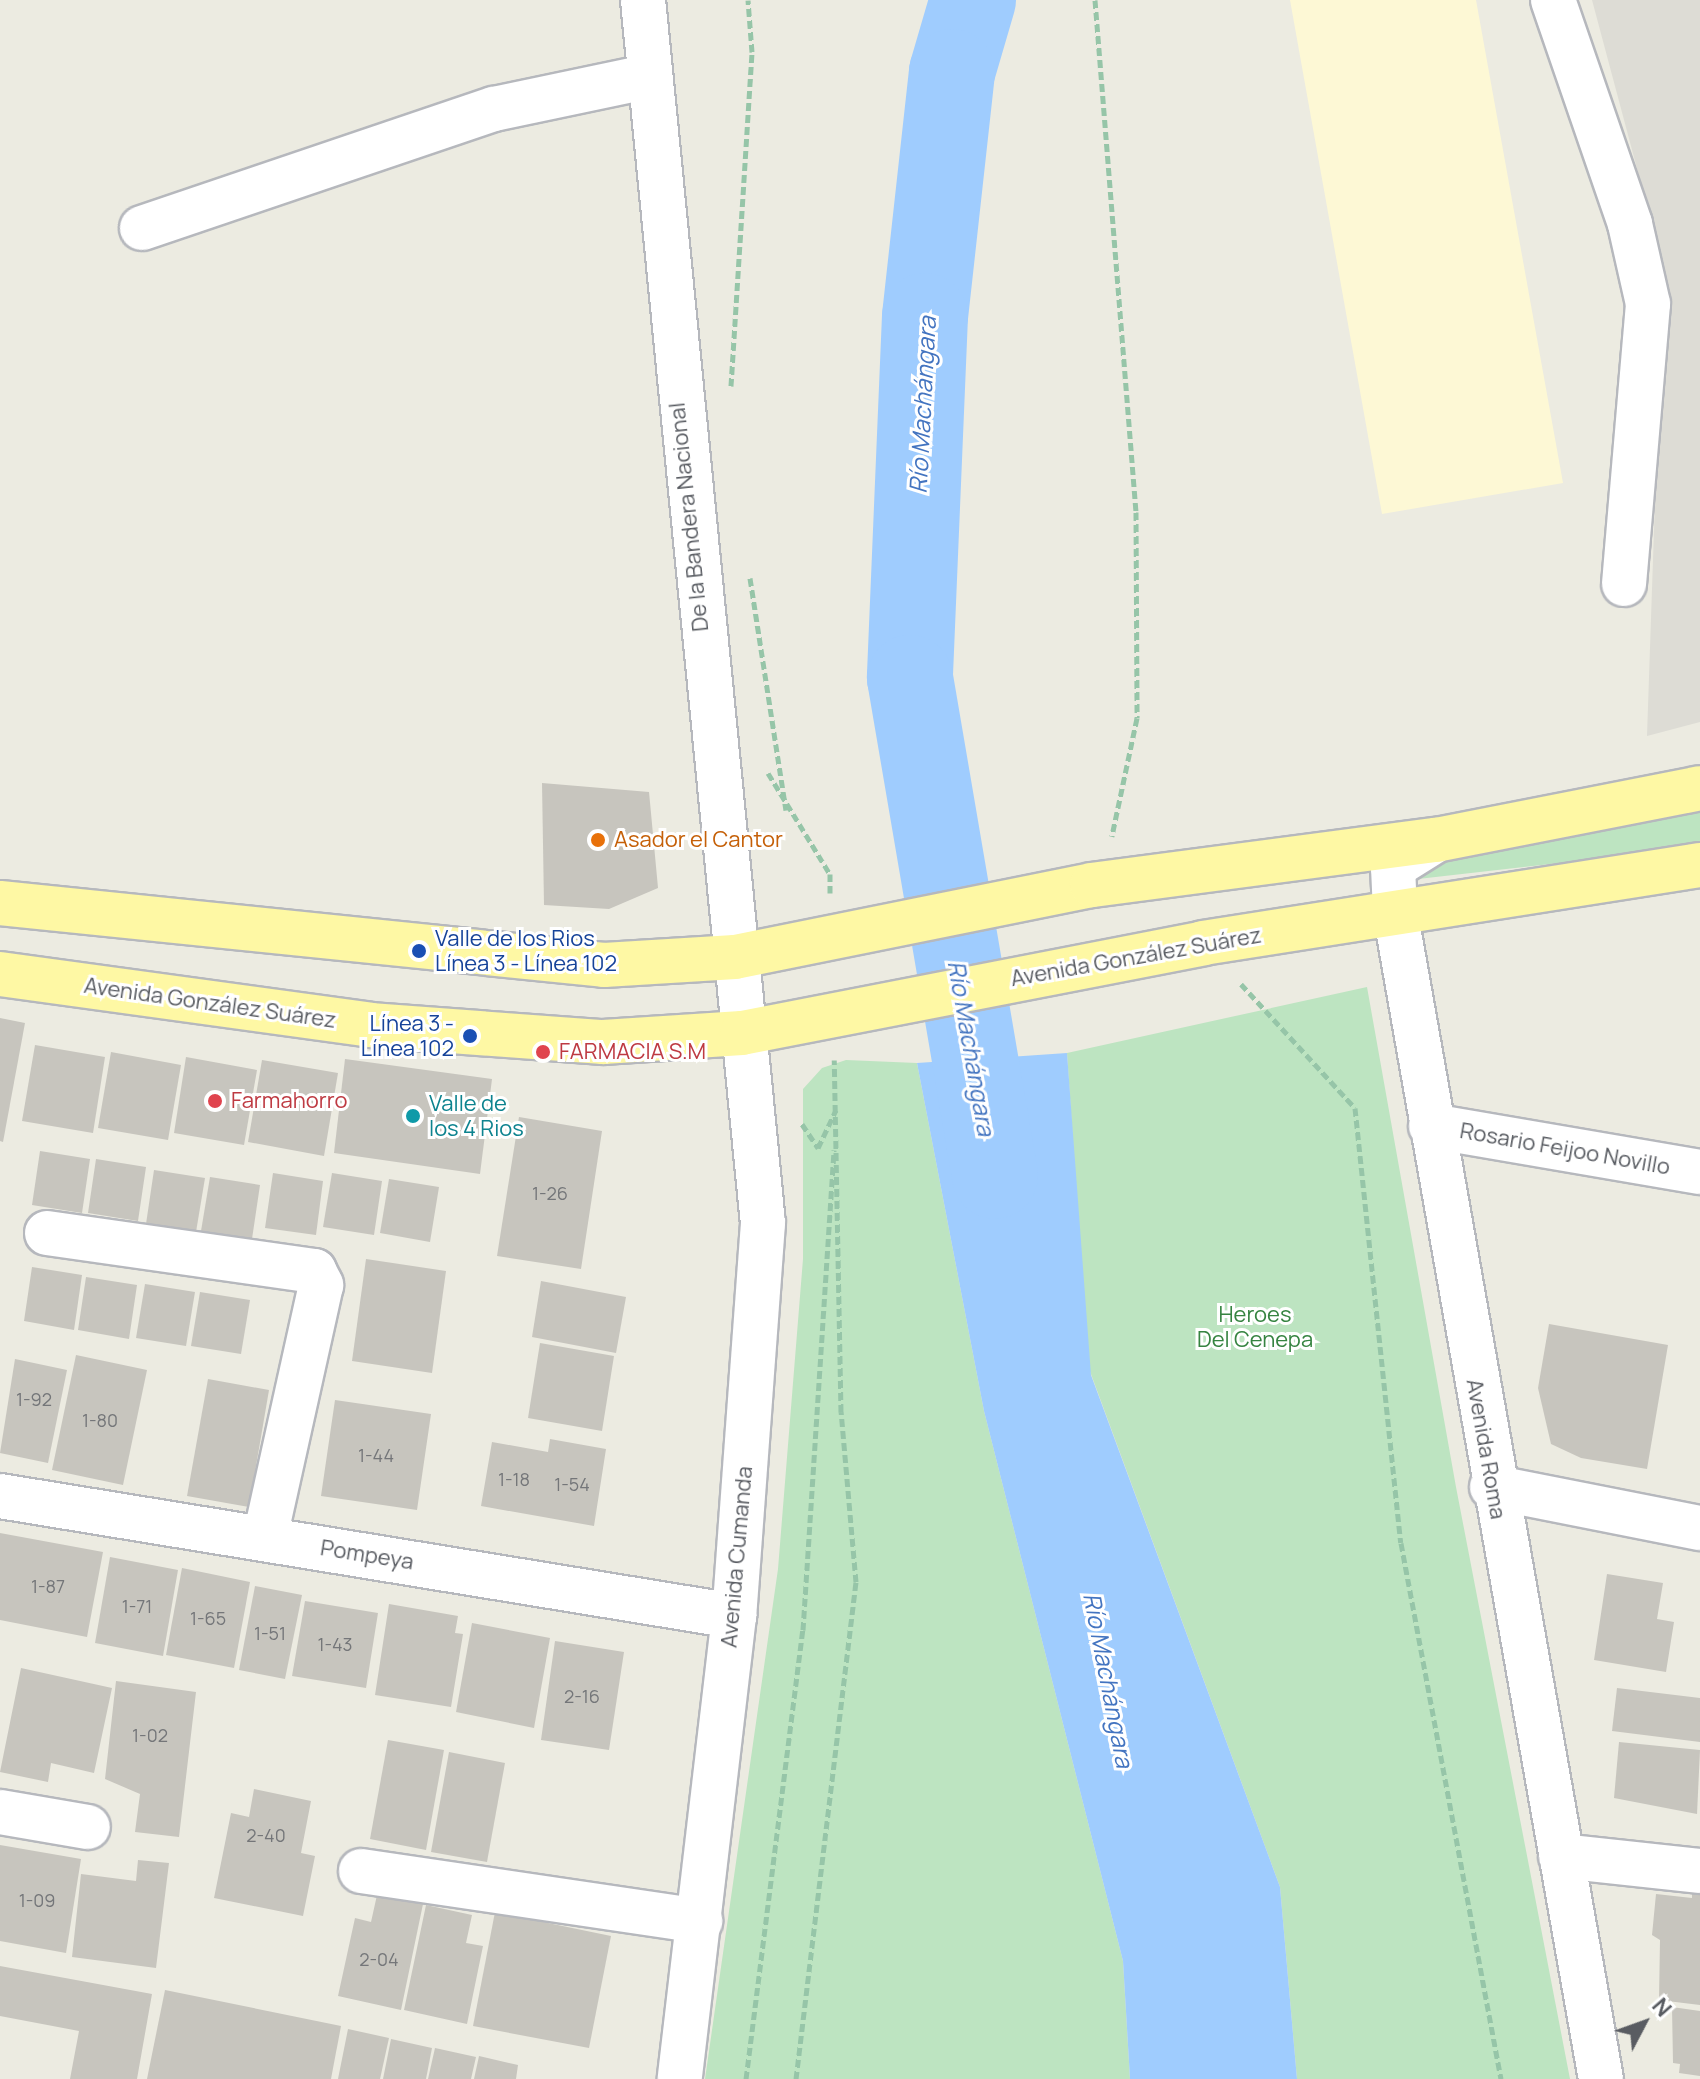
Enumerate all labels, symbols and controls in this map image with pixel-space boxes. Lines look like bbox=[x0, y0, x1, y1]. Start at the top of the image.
water label: Río Machángara bbox=[903, 316, 941, 494]
street label: De la Bandera Nacional bbox=[664, 401, 714, 633]
place label: Asador el Cantor bbox=[614, 827, 783, 853]
marker: Asador el Cantor bbox=[589, 831, 607, 849]
street label: Avenida González Suárez bbox=[1009, 922, 1263, 992]
place label: Valle de los Rios Línea 3 - Línea 102 bbox=[435, 925, 617, 976]
marker: Valle de los Rios Línea 3 - Línea 102 bbox=[410, 942, 428, 960]
water label: Río Machángara bbox=[942, 958, 1002, 1138]
street label: Avenida González Suárez bbox=[82, 972, 338, 1034]
place label: Línea 3 - Línea 102 bbox=[361, 1010, 454, 1062]
marker: Línea 3 - Línea 102 bbox=[461, 1027, 479, 1045]
place label: FARMACIA S.M bbox=[559, 1039, 706, 1065]
marker: FARMACIA S.M bbox=[534, 1043, 552, 1061]
place label: Farmahorro bbox=[231, 1088, 347, 1114]
place label: Valle de los 4 Rios bbox=[429, 1090, 524, 1142]
marker: Farmahorro bbox=[206, 1092, 224, 1110]
marker: Valle de los 4 Rios bbox=[404, 1107, 422, 1125]
street label: Rosario Feijoo Novillo bbox=[1458, 1118, 1672, 1180]
house number: 1-26 bbox=[532, 1182, 568, 1204]
park label: Heroes Del Cenepa bbox=[1197, 1301, 1313, 1352]
street label: Avenida Roma bbox=[1461, 1377, 1511, 1521]
house number: 1-92 bbox=[16, 1388, 52, 1410]
house number: 1-80 bbox=[82, 1409, 118, 1431]
house number: 1-44 bbox=[358, 1444, 394, 1466]
street label: Avenida Cumanda bbox=[716, 1465, 758, 1649]
house number: 1-18 bbox=[498, 1468, 530, 1490]
house number: 1-54 bbox=[554, 1473, 590, 1495]
street label: Pompeya bbox=[319, 1535, 415, 1575]
house number: 1-87 bbox=[31, 1575, 65, 1597]
water label: Río Machángara bbox=[1078, 1590, 1140, 1770]
house number: 1-71 bbox=[122, 1595, 152, 1617]
house number: 1-65 bbox=[190, 1607, 226, 1629]
house number: 1-51 bbox=[254, 1622, 286, 1644]
house number: 1-43 bbox=[317, 1633, 353, 1655]
house number: 2-16 bbox=[564, 1685, 600, 1707]
house number: 1-02 bbox=[132, 1724, 168, 1746]
house number: 2-40 bbox=[246, 1824, 286, 1846]
house number: 1-09 bbox=[19, 1889, 55, 1911]
house number: 2-04 bbox=[359, 1948, 399, 1970]
north arrow bbox=[1604, 1983, 1684, 2063]
text: N bbox=[1646, 1991, 1679, 2023]

